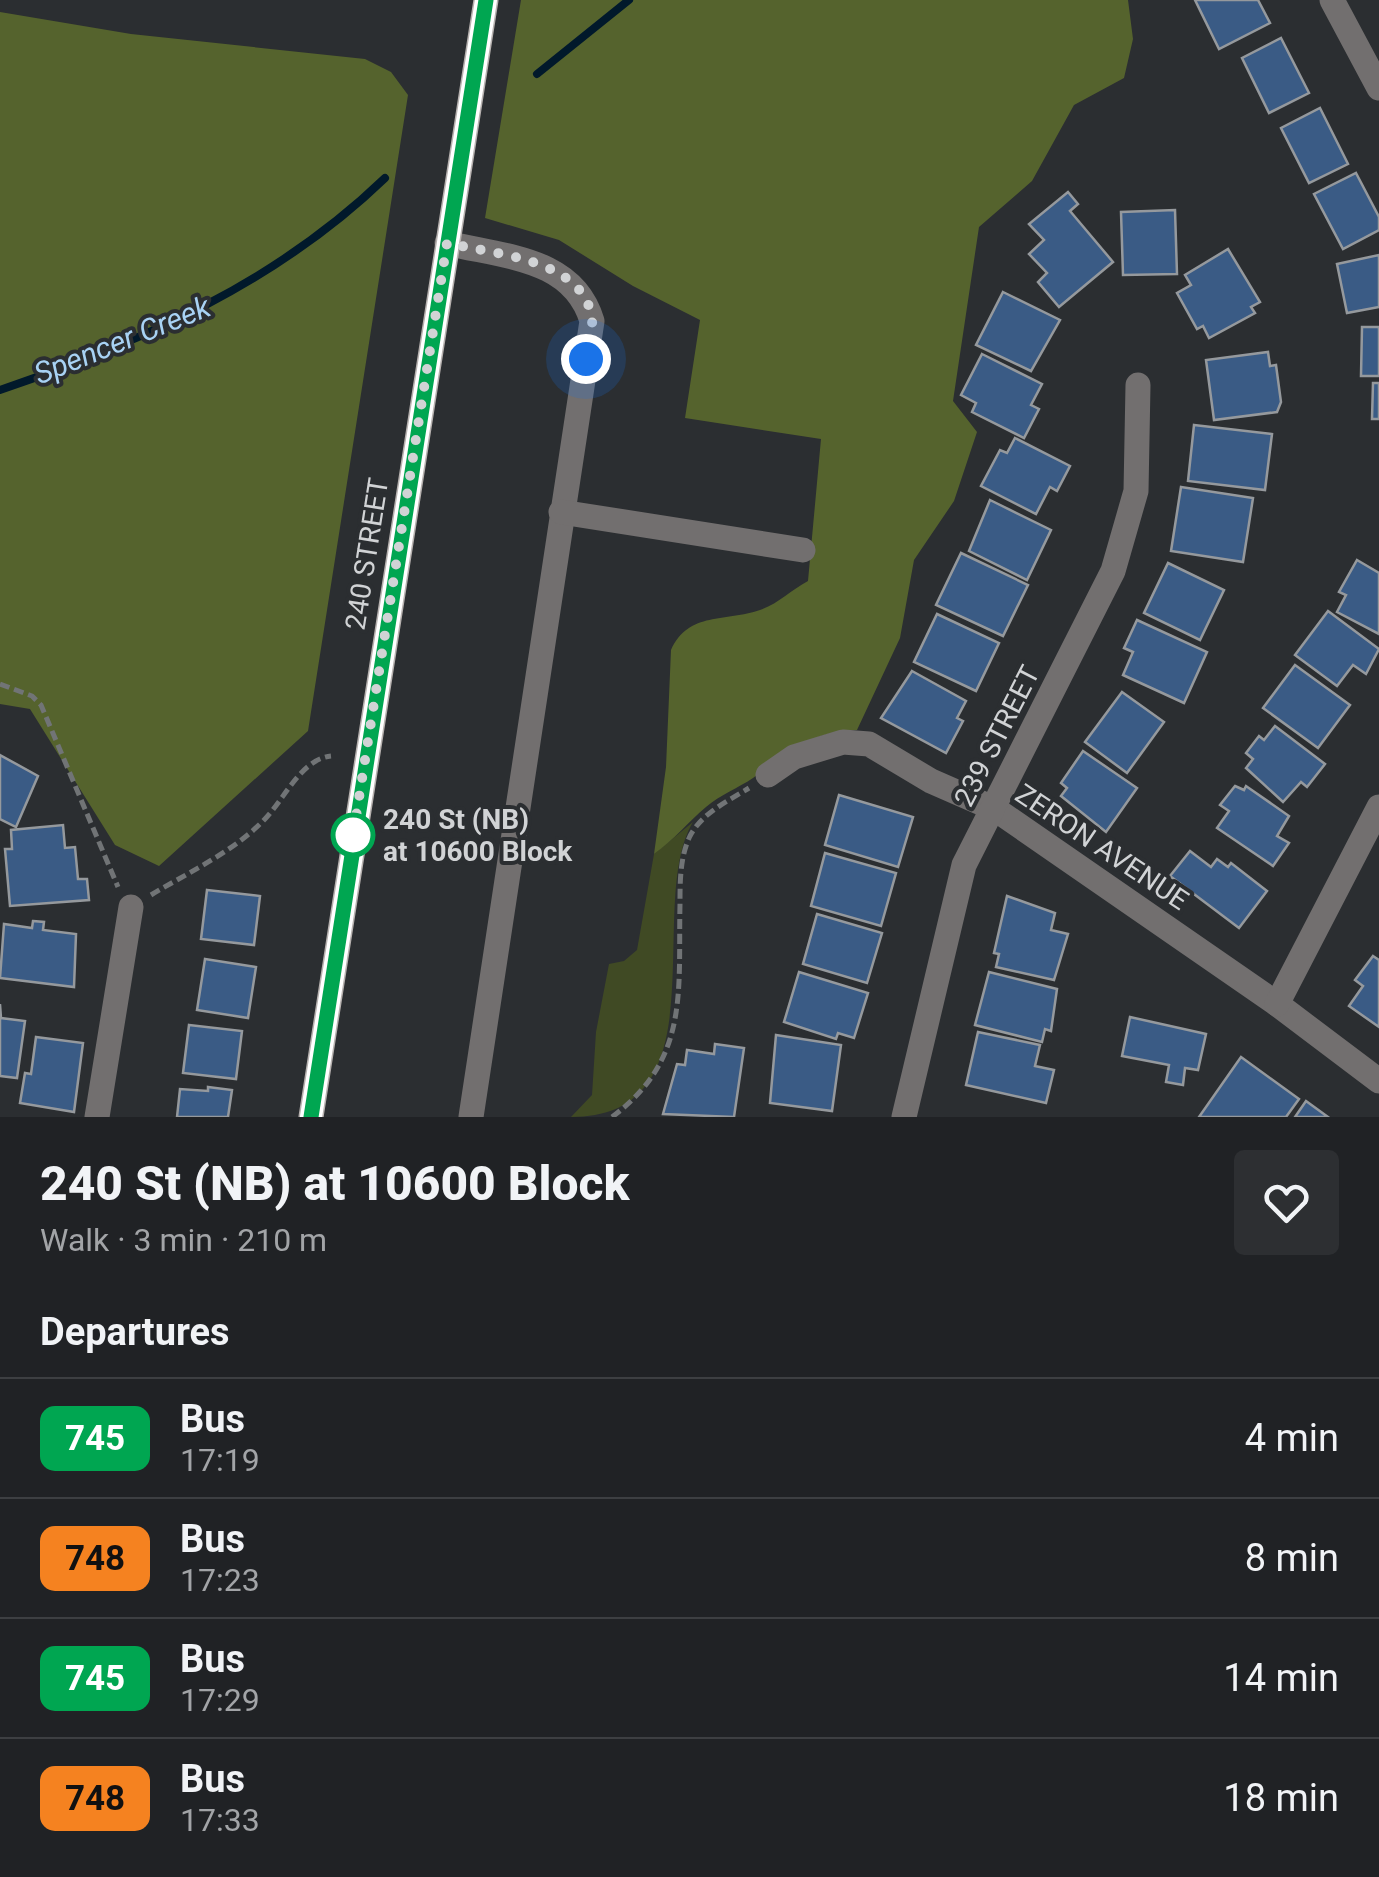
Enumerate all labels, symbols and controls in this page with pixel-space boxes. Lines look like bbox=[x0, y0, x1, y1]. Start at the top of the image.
water label: Spencer Creek bbox=[29, 288, 216, 391]
your location bbox=[561, 334, 611, 384]
street label: 240 STREET bbox=[339, 475, 395, 632]
street label: 239 STREET bbox=[947, 660, 1047, 812]
street label: ZERON AVENUE bbox=[1009, 777, 1195, 917]
place label: 240 St (NB) at 10600 Block bbox=[383, 803, 573, 868]
marker: 240 St (NB) at 10600 Block bbox=[332, 814, 374, 856]
button: heart bbox=[1234, 1150, 1339, 1255]
text: 240 St (NB) at 10600 Block bbox=[40, 1155, 629, 1212]
text: Walk · 3 min · 210 m bbox=[40, 1221, 327, 1259]
text: Departures bbox=[40, 1310, 230, 1354]
text: Bus bbox=[180, 1397, 245, 1441]
text: 4 min bbox=[1245, 1416, 1339, 1460]
text: 745 bbox=[65, 1418, 125, 1459]
text: 17:19 bbox=[180, 1441, 260, 1479]
text: Bus bbox=[180, 1517, 245, 1561]
text: 8 min bbox=[1245, 1536, 1339, 1580]
text: 748 bbox=[65, 1538, 125, 1579]
text: 17:23 bbox=[180, 1561, 260, 1599]
text: Bus bbox=[180, 1637, 245, 1681]
text: 14 min bbox=[1223, 1656, 1339, 1700]
text: 745 bbox=[65, 1658, 125, 1699]
text: 17:29 bbox=[180, 1681, 260, 1719]
text: Bus bbox=[180, 1757, 245, 1801]
text: 18 min bbox=[1223, 1776, 1339, 1820]
text: 748 bbox=[65, 1778, 125, 1819]
text: 17:33 bbox=[180, 1801, 260, 1839]

